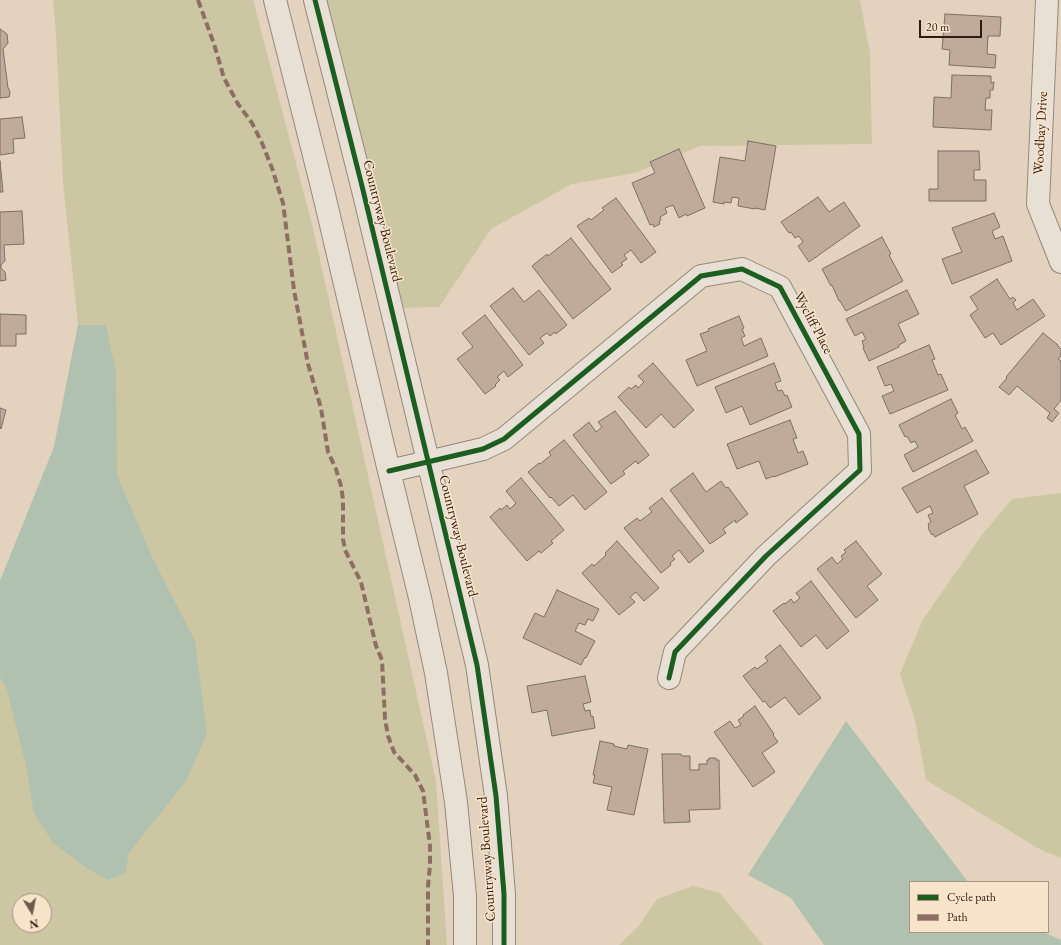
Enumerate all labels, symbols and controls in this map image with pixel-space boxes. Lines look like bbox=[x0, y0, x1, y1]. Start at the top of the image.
scale bar bbox=[921, 12, 984, 38]
text: 20 m bbox=[926, 19, 949, 35]
street label: Woodbay Drive bbox=[1030, 91, 1052, 175]
street label: Countryway Boulevard bbox=[359, 158, 405, 284]
street label: Wycliff Place bbox=[790, 289, 836, 357]
street label: Countryway Boulevard bbox=[435, 473, 481, 599]
street label: Countryway Boulevard bbox=[474, 796, 500, 922]
legend bbox=[909, 881, 1049, 933]
text: Cycle path bbox=[947, 889, 996, 905]
north arrow bbox=[12, 893, 52, 933]
text: Path bbox=[947, 909, 968, 925]
text: N bbox=[28, 916, 40, 931]

